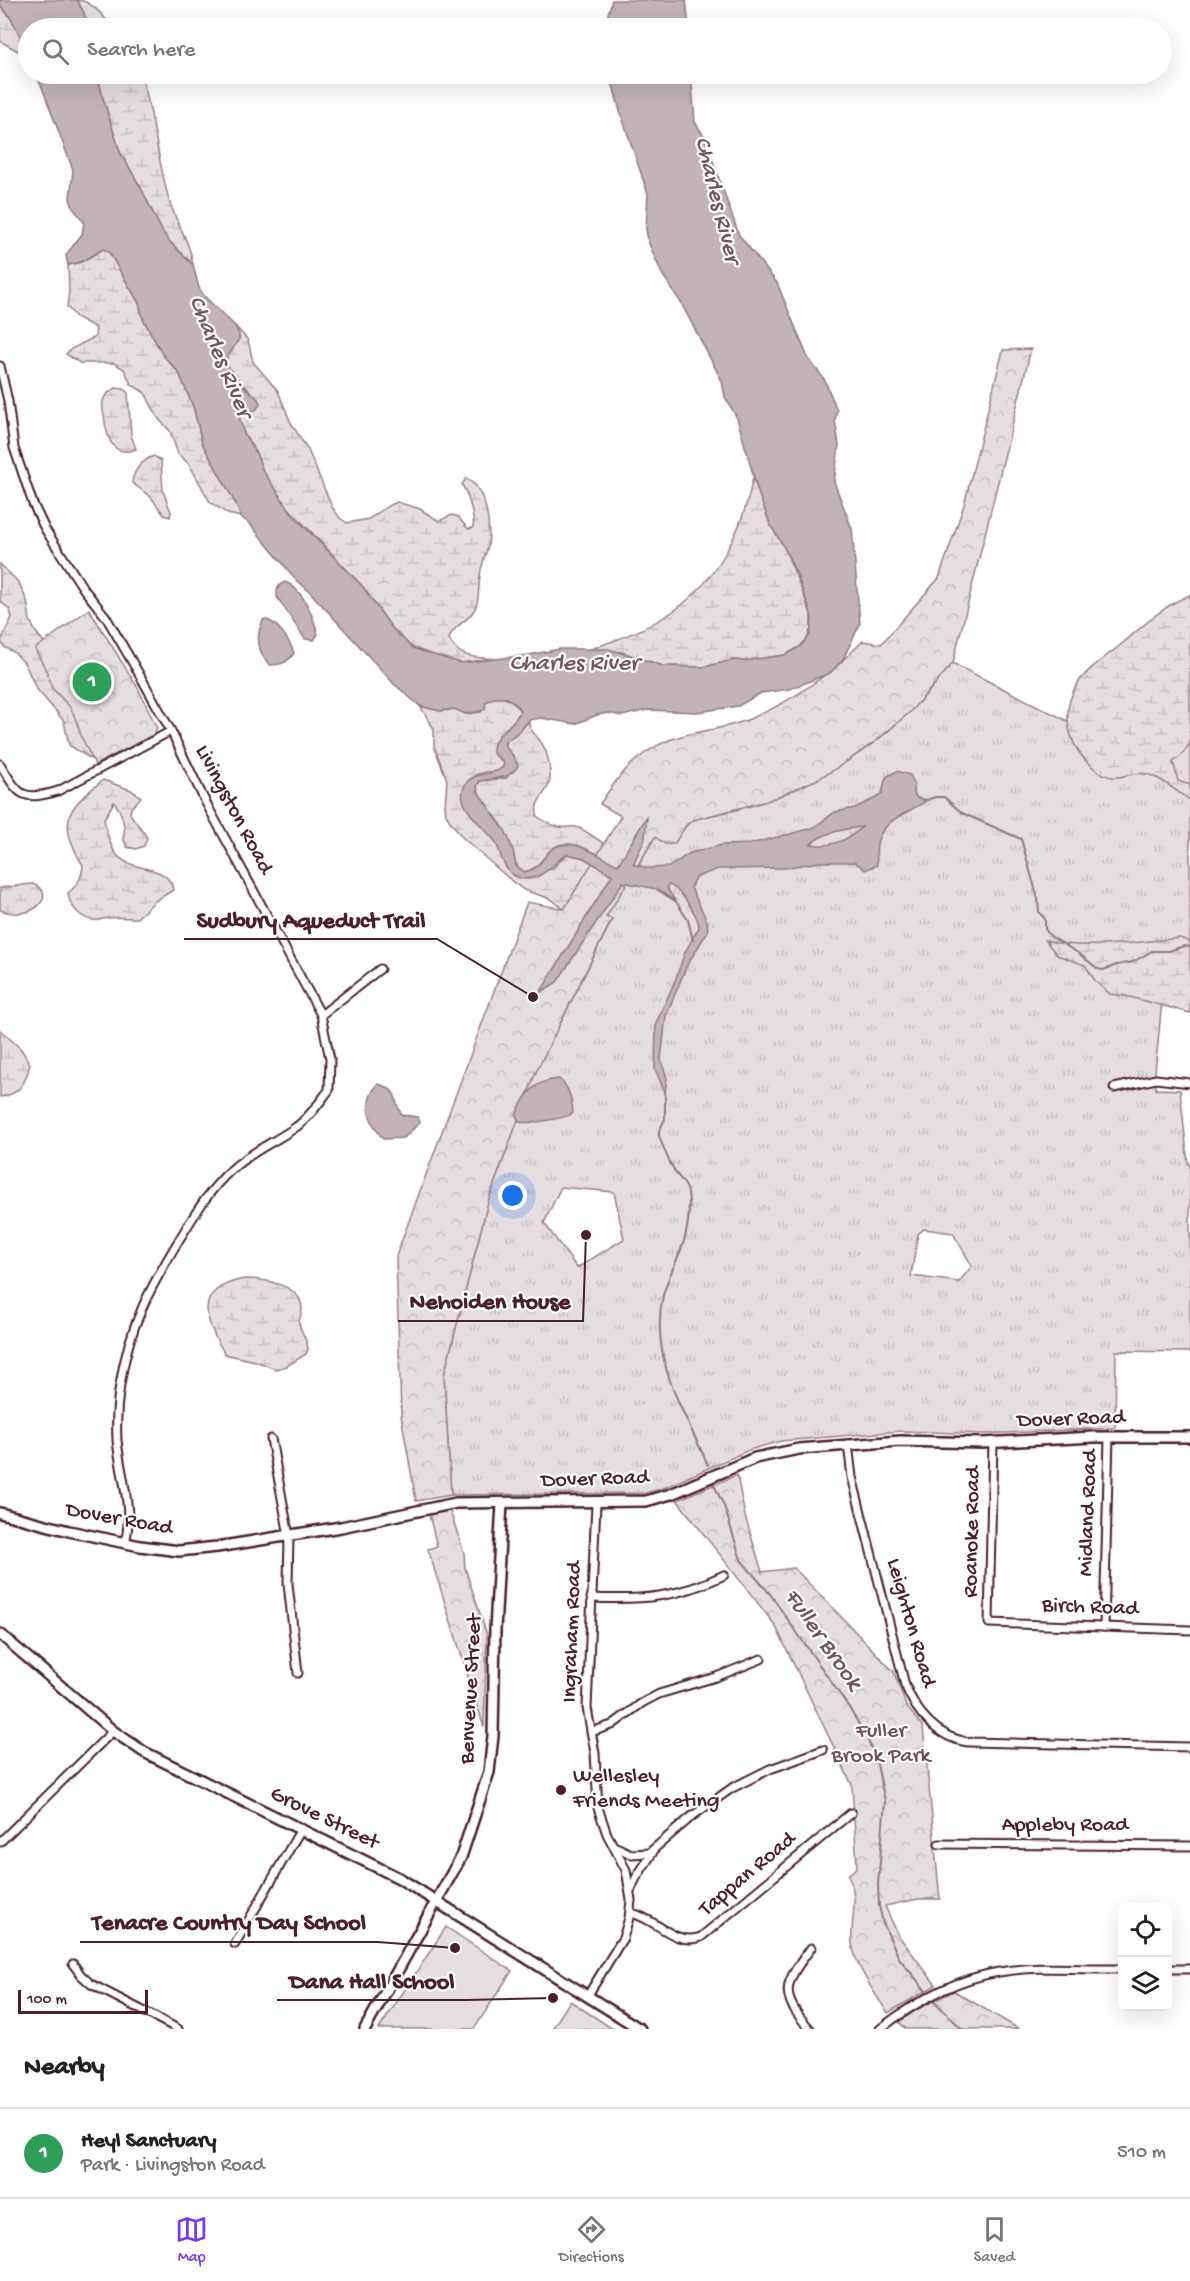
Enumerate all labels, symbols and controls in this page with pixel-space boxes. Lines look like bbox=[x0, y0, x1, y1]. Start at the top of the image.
search box bbox=[18, 18, 1172, 84]
icon: search bbox=[39, 35, 72, 68]
text: Search here bbox=[87, 38, 195, 64]
water label: Charles River bbox=[686, 134, 747, 271]
water label: Charles River bbox=[180, 292, 259, 426]
water label: Charles River bbox=[509, 650, 643, 679]
pin: 1 bbox=[72, 660, 112, 704]
street label: Livingston Road bbox=[188, 741, 279, 881]
callout: Sudbury Aqueduct Trail bbox=[184, 897, 437, 939]
text: Sudbury Aqueduct Trail bbox=[196, 908, 426, 937]
your location bbox=[498, 1181, 527, 1210]
callout: Nehoiden House bbox=[398, 1279, 583, 1321]
text: Nehoiden House bbox=[410, 1289, 572, 1318]
street label: Dover Road bbox=[1015, 1405, 1127, 1435]
street label: Midland Road bbox=[1074, 1447, 1104, 1577]
street label: Roanoke Road bbox=[959, 1464, 987, 1598]
street label: Dover Road bbox=[539, 1465, 651, 1495]
street label: Dover Road bbox=[62, 1497, 176, 1543]
street label: Leighton Road bbox=[879, 1556, 941, 1692]
street label: Ingraham Road bbox=[558, 1559, 589, 1703]
water label: Fuller Brook bbox=[777, 1584, 869, 1698]
street label: Birch Road bbox=[1040, 1593, 1141, 1623]
street label: Benvenue Street bbox=[455, 1611, 489, 1766]
park label: Fuller Brook Park bbox=[831, 1719, 933, 1770]
place label: Wellesley Friends Meeting bbox=[572, 1764, 720, 1815]
street label: Grove Street bbox=[265, 1781, 385, 1857]
marker: Wellesley Friends Meeting bbox=[554, 1783, 568, 1797]
street label: Appleby Road bbox=[1002, 1813, 1130, 1839]
street label: Tappan Road bbox=[693, 1826, 803, 1924]
callout: Tenacre Country Day School bbox=[80, 1900, 378, 1942]
map controls bbox=[1118, 1903, 1172, 2011]
button: locate bbox=[1118, 1903, 1172, 1957]
text: Tenacre Country Day School bbox=[90, 1910, 366, 1939]
button: layers bbox=[1118, 1957, 1172, 2011]
callout: Dana Hall School bbox=[277, 1958, 466, 2000]
text: Dana Hall School bbox=[287, 1969, 455, 1998]
scale bar bbox=[18, 1987, 148, 2014]
text: 100 m bbox=[27, 1991, 67, 2010]
text: Nearby bbox=[24, 2053, 105, 2084]
text: Heyl Sanctuary bbox=[81, 2129, 216, 2155]
text: 1 bbox=[39, 2142, 48, 2165]
text: 510 m bbox=[1117, 2142, 1166, 2165]
text: Park · Livingston Road bbox=[81, 2155, 264, 2178]
tab: Map bbox=[175, 2213, 208, 2268]
tab: Directions bbox=[558, 2213, 624, 2268]
tab: Saved bbox=[974, 2213, 1015, 2268]

